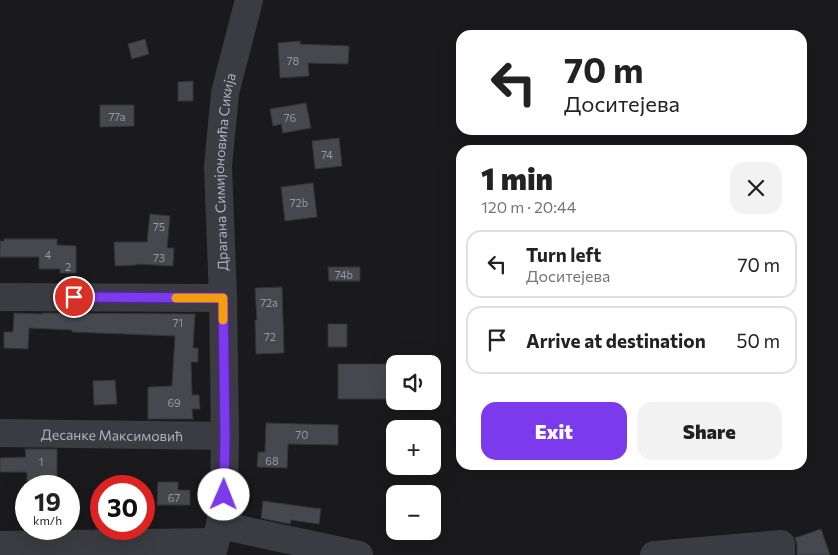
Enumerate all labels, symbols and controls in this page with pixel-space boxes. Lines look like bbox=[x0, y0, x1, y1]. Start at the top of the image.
text: 70 m bbox=[564, 47, 644, 90]
icon: left bbox=[481, 50, 546, 115]
house number: 78 bbox=[287, 54, 300, 67]
street label: Драгана Симијоновића Сикија bbox=[209, 71, 238, 271]
text: Доситејева bbox=[564, 90, 680, 117]
house number: 77a bbox=[108, 110, 126, 123]
house number: 76 bbox=[284, 111, 297, 124]
house number: 74 bbox=[321, 148, 333, 161]
text: 1 min bbox=[481, 159, 553, 196]
button: close bbox=[730, 162, 782, 214]
house number: 72b bbox=[290, 196, 308, 209]
text: 120 m · 20:44 bbox=[481, 197, 576, 216]
house number: 75 bbox=[153, 220, 165, 233]
text: Turn left bbox=[526, 243, 601, 266]
house number: 4 bbox=[45, 248, 52, 261]
icon: left bbox=[483, 250, 511, 278]
house number: 73 bbox=[153, 251, 165, 264]
text: 70 m bbox=[737, 253, 780, 276]
house number: 2 bbox=[65, 260, 71, 273]
text: Доситејева bbox=[526, 266, 610, 285]
house number: 74b bbox=[335, 268, 353, 281]
pin bbox=[53, 276, 95, 318]
icon: arrive bbox=[60, 283, 88, 311]
house number: 72a bbox=[260, 296, 278, 309]
house number: 71 bbox=[173, 316, 183, 329]
icon: arrive bbox=[483, 326, 511, 354]
text: Arrive at destination bbox=[526, 329, 706, 352]
text: 50 m bbox=[736, 329, 780, 352]
house number: 72 bbox=[264, 330, 276, 343]
map controls bbox=[386, 355, 441, 540]
button: sound bbox=[386, 355, 441, 410]
house number: 69 bbox=[167, 396, 181, 409]
button: Exit bbox=[481, 402, 627, 460]
button: Share bbox=[637, 402, 782, 460]
button: + bbox=[386, 420, 441, 475]
street label: Десанке Максимовић bbox=[41, 425, 183, 444]
house number: 70 bbox=[296, 428, 308, 441]
house number: 68 bbox=[265, 454, 279, 467]
house number: 1 bbox=[39, 455, 43, 468]
position arrow bbox=[197, 468, 249, 520]
speed limit sign: 30 bbox=[90, 475, 155, 540]
button: − bbox=[386, 485, 441, 540]
text: 19 bbox=[34, 486, 61, 516]
house number: 67 bbox=[168, 491, 180, 504]
text: km/h bbox=[33, 513, 62, 527]

